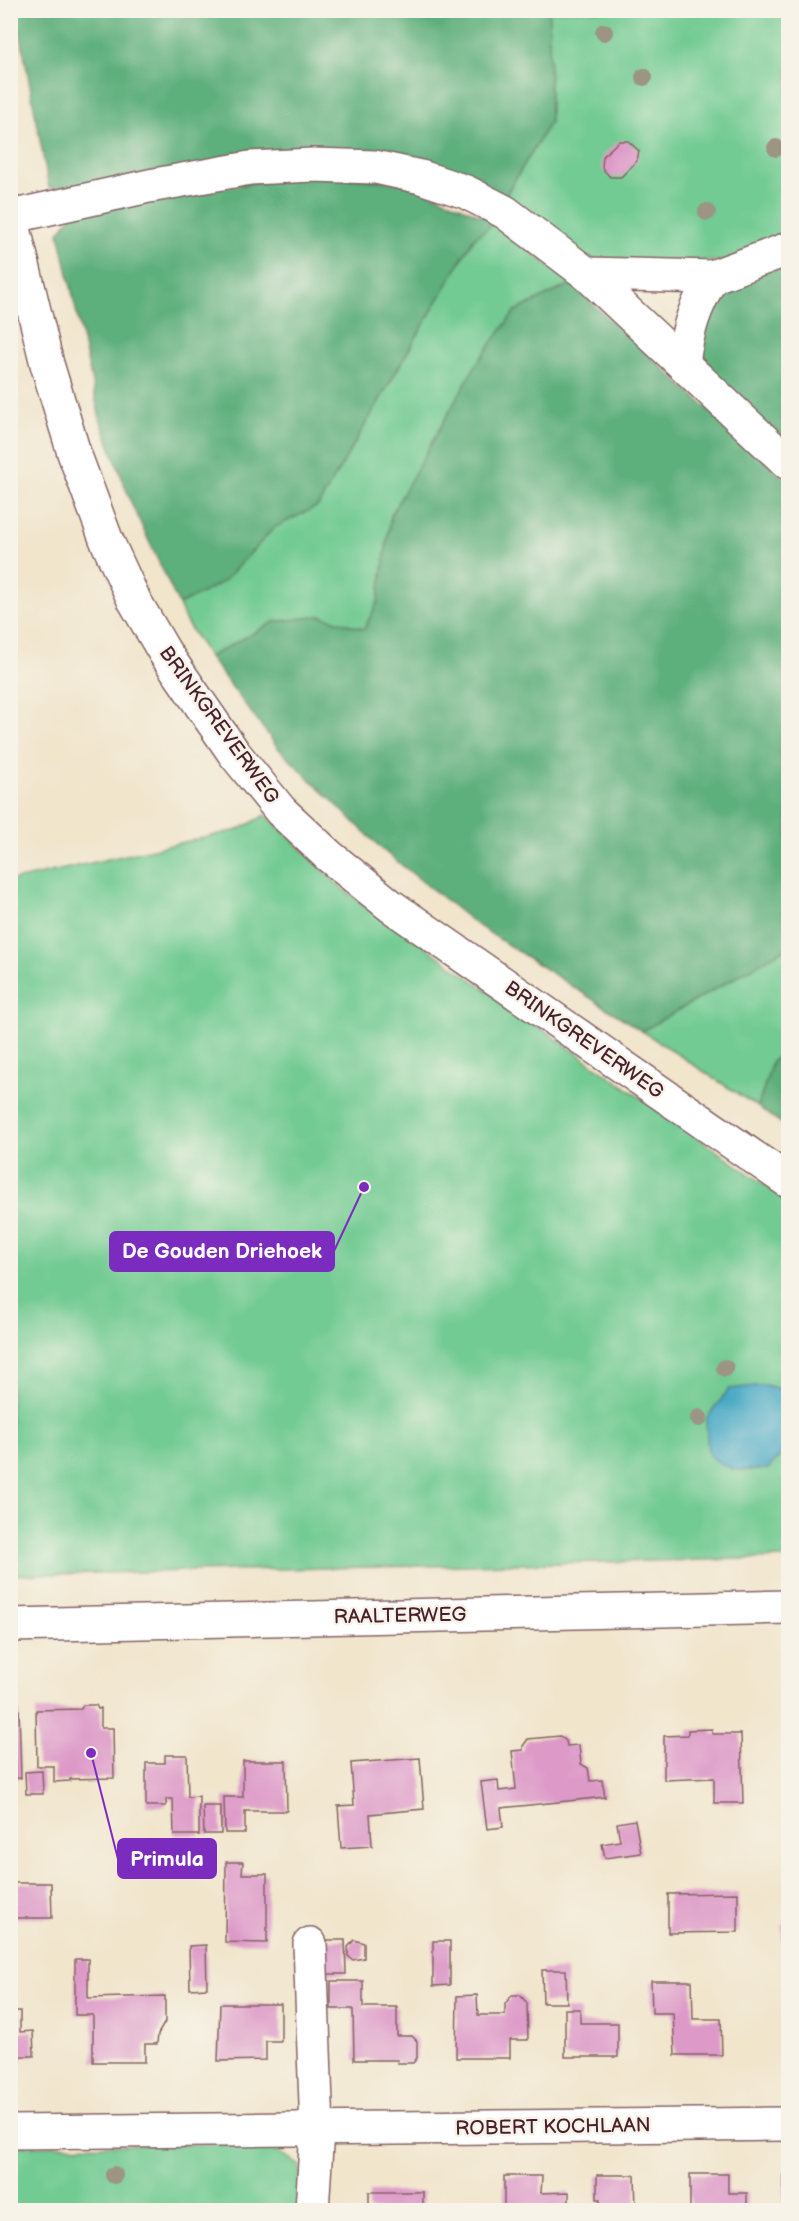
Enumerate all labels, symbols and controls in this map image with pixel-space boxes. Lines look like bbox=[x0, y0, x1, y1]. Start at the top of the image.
street label: BRINKGREVERWEG bbox=[154, 642, 284, 808]
street label: BRINKGREVERWEG bbox=[500, 976, 668, 1104]
callout: De Gouden Driehoek bbox=[110, 1232, 334, 1271]
text: De Gouden Driehoek bbox=[122, 1239, 322, 1264]
street label: RAALTERWEG bbox=[333, 1603, 467, 1629]
callout: Primula bbox=[118, 1839, 216, 1878]
text: Primula bbox=[130, 1847, 204, 1872]
street label: ROBERT KOCHLAAN bbox=[455, 2113, 651, 2141]

